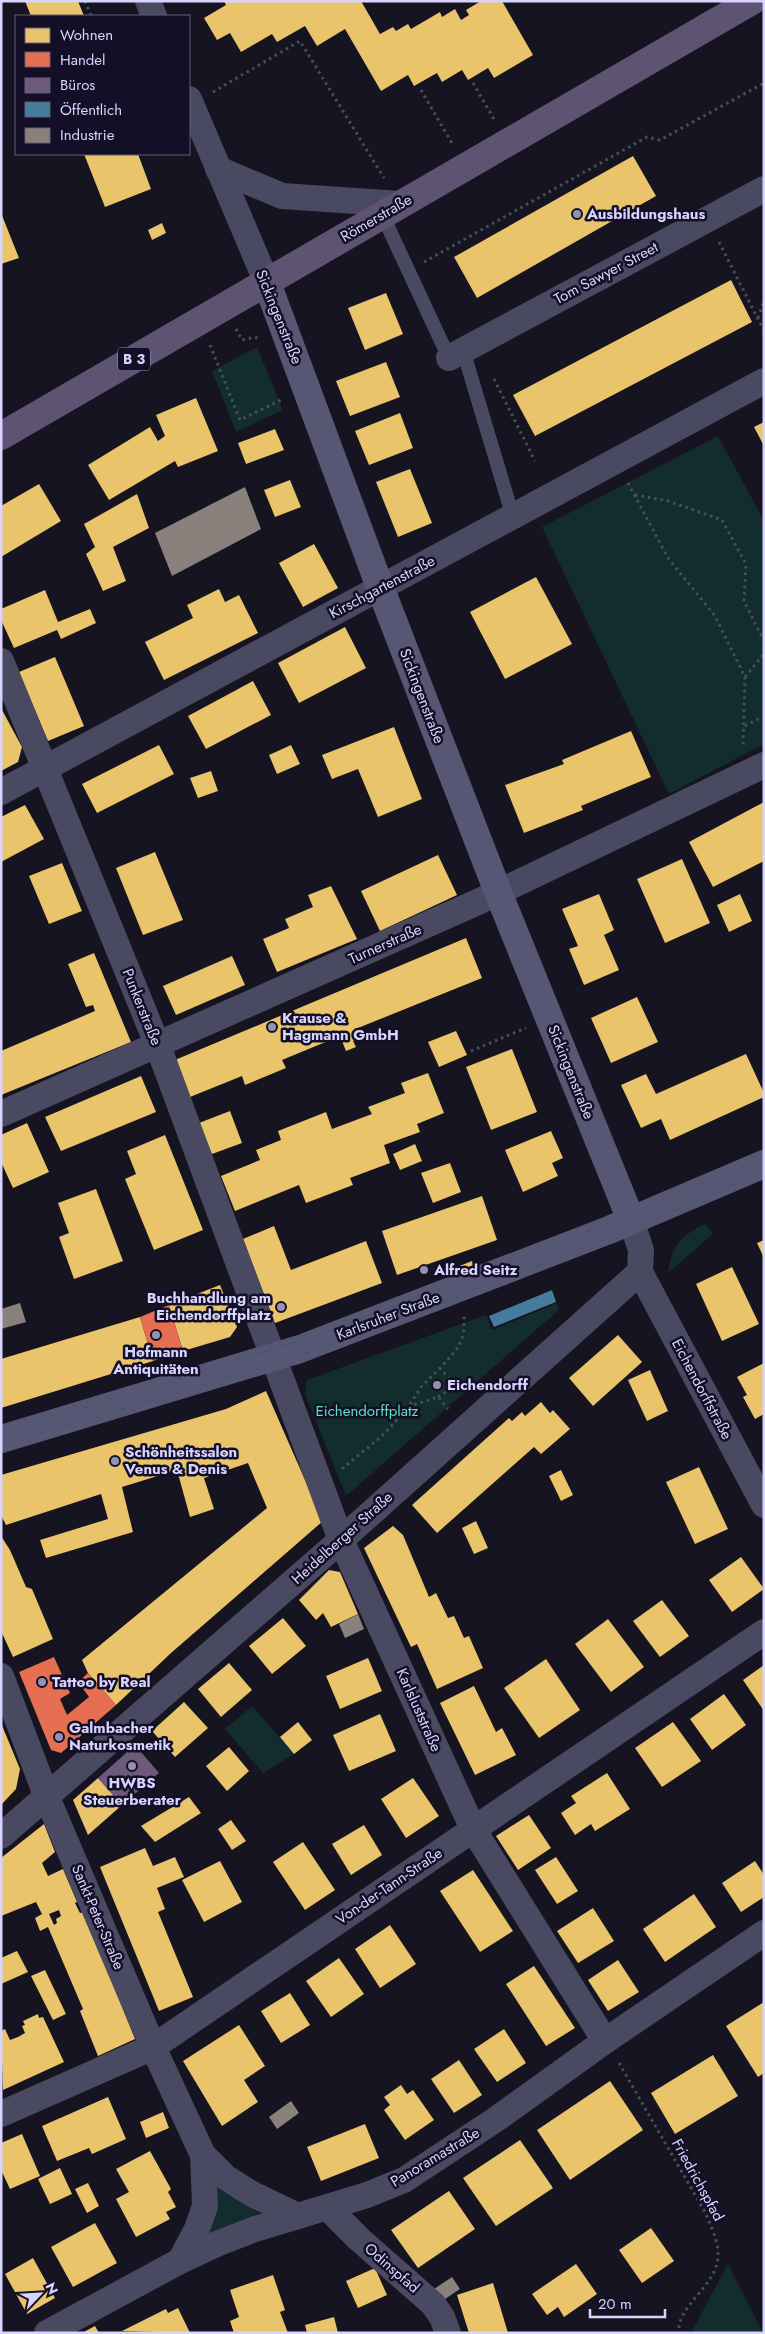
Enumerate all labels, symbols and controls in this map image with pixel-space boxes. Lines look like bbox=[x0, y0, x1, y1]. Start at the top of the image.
legend bbox=[15, 15, 190, 155]
text: Wohnen bbox=[60, 24, 113, 46]
text: Handel bbox=[60, 49, 106, 71]
text: Büros bbox=[60, 74, 95, 96]
text: Öffentlich bbox=[60, 99, 122, 121]
text: Industrie bbox=[60, 124, 115, 146]
street label: Römerstraße bbox=[336, 188, 416, 247]
place label: Ausbildungshaus bbox=[586, 203, 705, 225]
marker: Ausbildungshaus bbox=[571, 208, 583, 220]
street label: Tom Sawyer Street bbox=[550, 236, 662, 310]
street label: Sickingenstraße bbox=[250, 267, 308, 368]
road number: B 3 bbox=[118, 348, 150, 370]
street label: Kirschgartenstraße bbox=[325, 550, 439, 624]
street label: Sickingenstraße bbox=[394, 645, 450, 747]
street label: Turnerstraße bbox=[345, 918, 425, 970]
street label: Punkerstraße bbox=[117, 965, 167, 1049]
place label: Krause & Hagmann GmbH bbox=[282, 1007, 399, 1046]
marker: Krause & Hagmann GmbH bbox=[266, 1021, 278, 1033]
street label: Sickingenstraße bbox=[542, 1022, 600, 1123]
place label: Alfred Seitz bbox=[433, 1259, 517, 1281]
marker: Alfred Seitz bbox=[418, 1264, 430, 1276]
street label: Karlsruher Straße bbox=[333, 1286, 443, 1346]
place label: Buchhandlung am Eichendorffplatz bbox=[147, 1287, 271, 1326]
marker: Buchhandlung am Eichendorffplatz bbox=[275, 1301, 287, 1313]
marker: Hofmann Antiquitäten bbox=[150, 1329, 162, 1341]
street label: Eichendorffstraße bbox=[666, 1335, 738, 1444]
place label: Hofmann Antiquitäten bbox=[112, 1341, 199, 1380]
place label: Eichendorff bbox=[447, 1374, 529, 1396]
marker: Eichendorff bbox=[431, 1379, 443, 1391]
park label: Eichendorffplatz bbox=[316, 1400, 419, 1422]
place label: Schönheitssalon Venus & Denis bbox=[124, 1441, 237, 1480]
marker: Schönheitssalon Venus & Denis bbox=[109, 1455, 121, 1467]
street label: Heidelberger Straße bbox=[286, 1486, 398, 1590]
street label: Karlsluststraße bbox=[391, 1665, 447, 1756]
place label: Tattoo by Real bbox=[52, 1671, 151, 1693]
marker: Tattoo by Real bbox=[36, 1676, 48, 1688]
place label: Galmbacher Naturkosmetik bbox=[69, 1717, 171, 1756]
marker: Galmbacher Naturkosmetik bbox=[53, 1731, 65, 1743]
marker: HWBS Steuerberater bbox=[126, 1760, 138, 1772]
place label: HWBS Steuerberater bbox=[83, 1772, 182, 1811]
street label: Von-der-Tann-Straße bbox=[331, 1842, 447, 1930]
street label: Sankt-Peter-Straße bbox=[66, 1861, 130, 1973]
street label: Panoramastraße bbox=[386, 2122, 484, 2192]
street label: Friedrichspfad bbox=[666, 2135, 730, 2225]
street label: Odinspfad bbox=[360, 2238, 424, 2298]
north arrow bbox=[15, 2269, 65, 2319]
text: N bbox=[40, 2279, 63, 2298]
scale bar bbox=[590, 2286, 665, 2318]
text: 20 m bbox=[598, 2293, 632, 2315]

